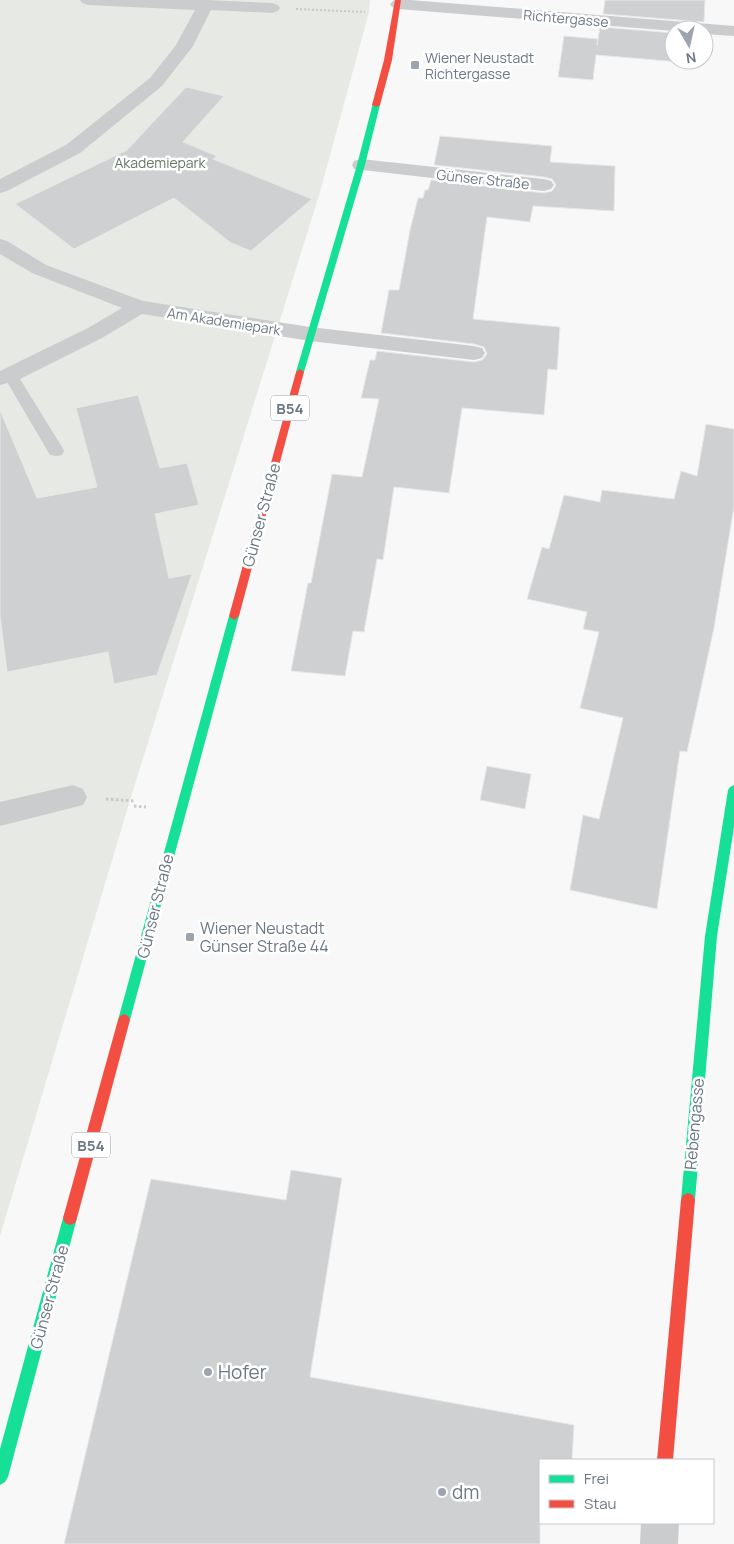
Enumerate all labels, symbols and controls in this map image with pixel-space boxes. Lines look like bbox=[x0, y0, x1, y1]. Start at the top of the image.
street label: Richtergasse bbox=[523, 5, 609, 31]
north arrow bbox=[664, 20, 714, 70]
place label: Wiener Neustadt Richtergasse bbox=[425, 48, 534, 83]
text: N bbox=[685, 48, 698, 69]
marker: Wiener Neustadt Richtergasse bbox=[409, 59, 421, 71]
park label: Akademiepark bbox=[114, 153, 207, 172]
street label: Günser Straße bbox=[436, 165, 530, 193]
street label: Am Akademiepark bbox=[166, 303, 283, 340]
road number: B54 bbox=[271, 396, 309, 420]
street label: Günser Straße bbox=[237, 461, 285, 569]
street label: Günser Straße bbox=[131, 852, 179, 960]
place label: Wiener Neustadt Günser Straße 44 bbox=[200, 917, 329, 957]
marker: Wiener Neustadt Günser Straße 44 bbox=[184, 931, 196, 943]
street label: Rebengasse bbox=[679, 1077, 709, 1171]
road number: B54 bbox=[72, 1132, 110, 1158]
street label: Günser Straße bbox=[25, 1243, 73, 1351]
place label: Hofer bbox=[218, 1359, 267, 1385]
marker: Hofer bbox=[202, 1366, 214, 1378]
legend bbox=[539, 1459, 714, 1524]
text: Frei bbox=[584, 1468, 609, 1489]
place label: dm bbox=[452, 1479, 479, 1505]
marker: dm bbox=[436, 1486, 448, 1498]
text: Stau bbox=[584, 1493, 617, 1514]

